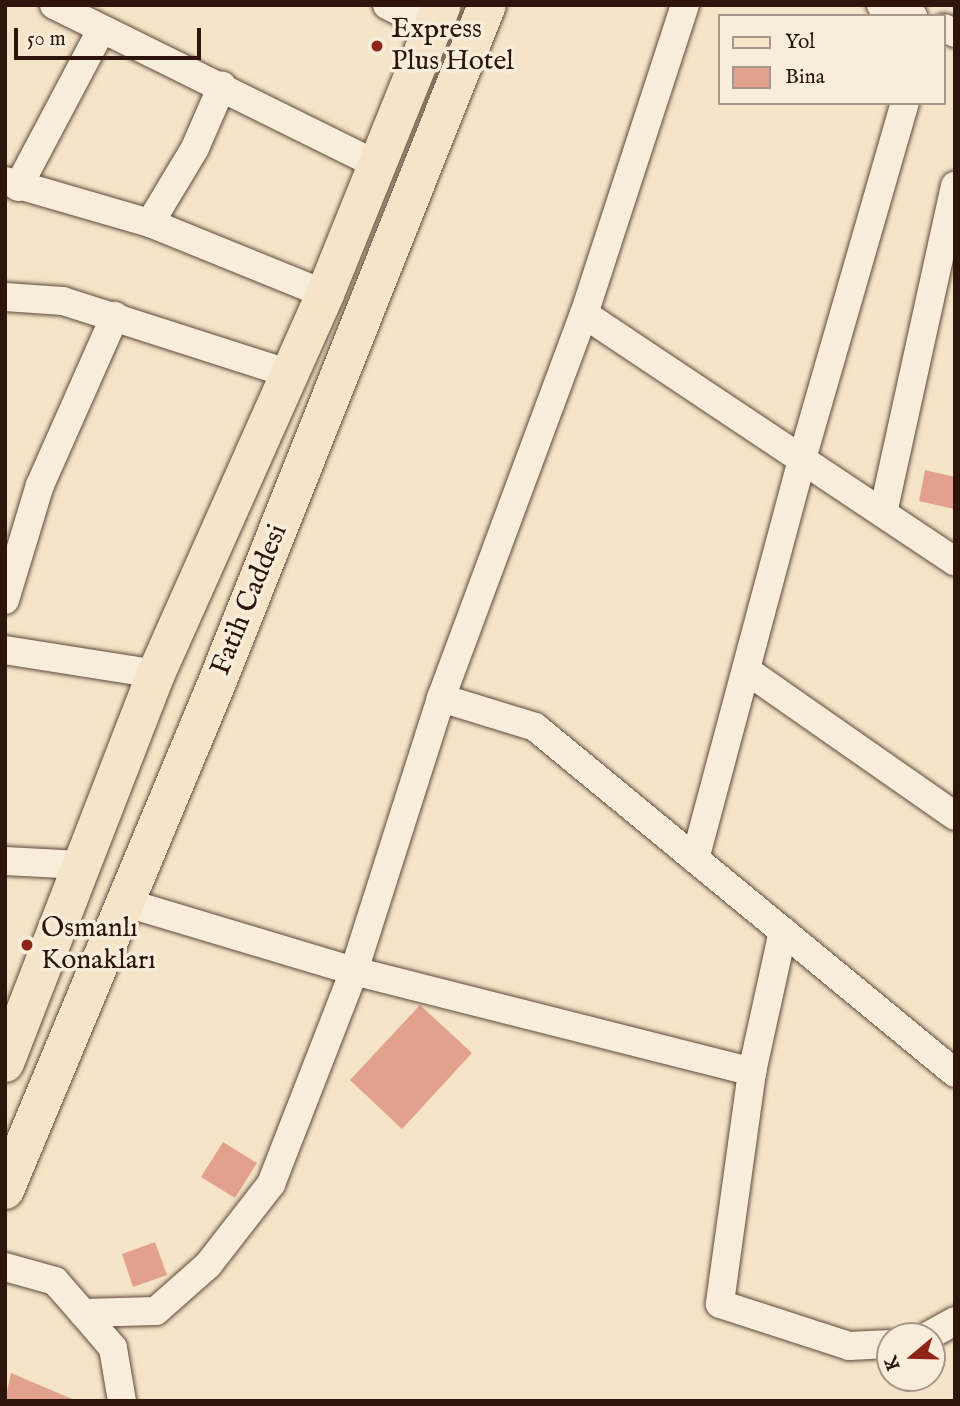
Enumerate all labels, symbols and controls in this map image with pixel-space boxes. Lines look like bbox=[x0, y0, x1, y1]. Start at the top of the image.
place label: Express Plus Hotel bbox=[391, 13, 514, 79]
scale bar bbox=[18, 14, 205, 58]
legend bbox=[718, 14, 946, 105]
text: 50 m bbox=[27, 26, 66, 53]
text: Yol bbox=[785, 29, 815, 56]
marker: Express Plus Hotel bbox=[369, 38, 385, 54]
text: Bina bbox=[785, 64, 825, 91]
street label: Fatih Caddesi bbox=[205, 520, 295, 680]
place label: Osmanlı Konakları bbox=[41, 912, 156, 978]
marker: Osmanlı Konakları bbox=[19, 937, 35, 953]
north arrow bbox=[876, 1322, 946, 1392]
text: K bbox=[879, 1353, 907, 1374]

